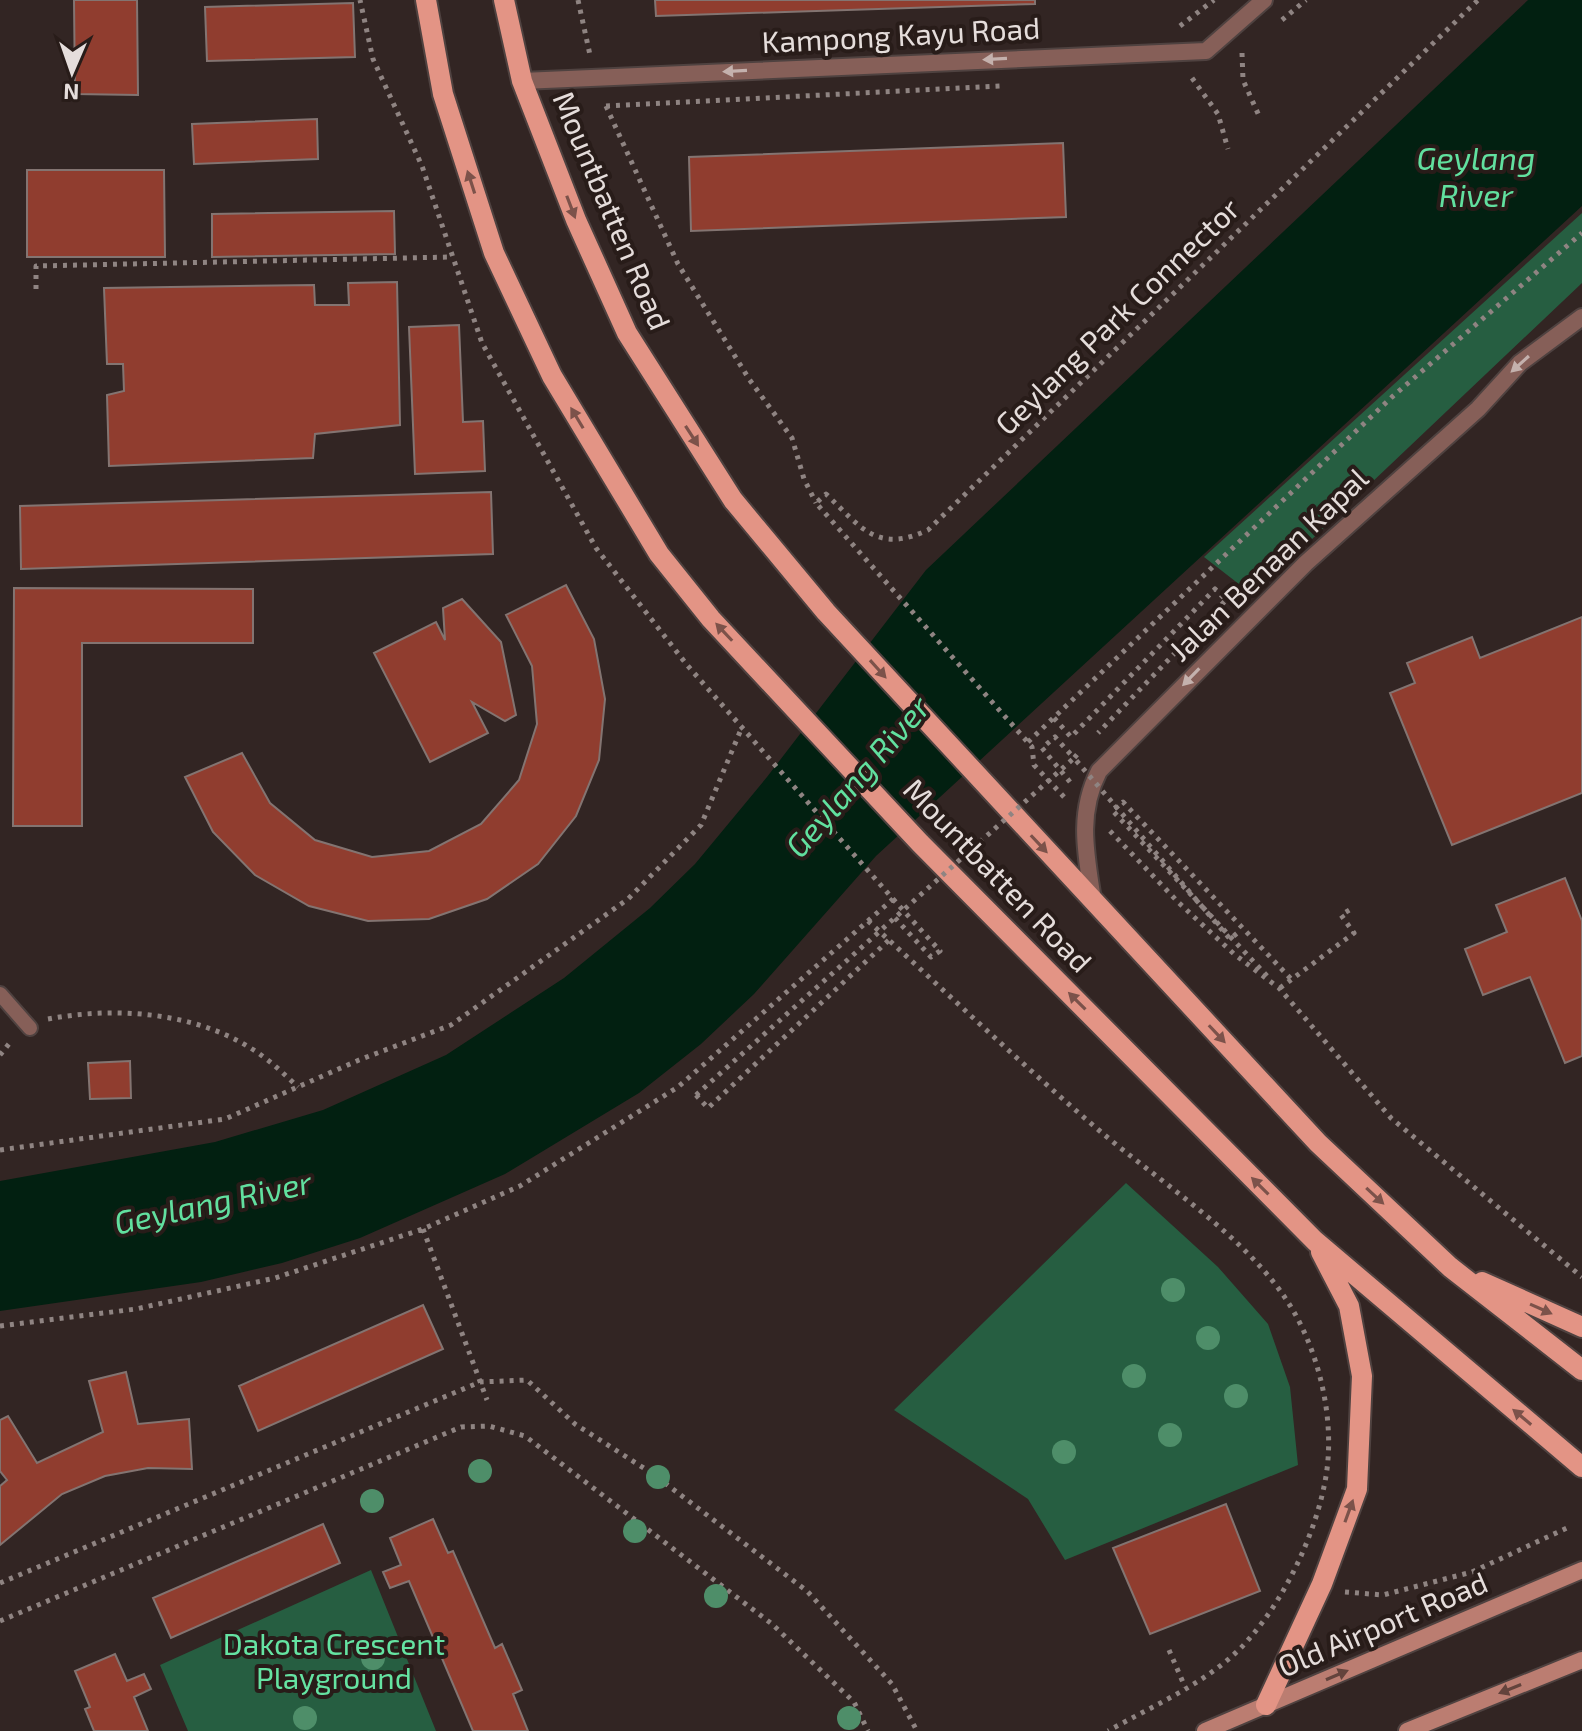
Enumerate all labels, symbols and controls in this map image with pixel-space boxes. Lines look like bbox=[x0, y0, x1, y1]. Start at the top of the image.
street label: Kampong Kayu Road bbox=[761, 9, 1041, 59]
north arrow bbox=[32, 32, 112, 112]
one-way arrow bbox=[982, 53, 1007, 66]
one-way arrow bbox=[722, 65, 747, 78]
text: N bbox=[63, 80, 80, 106]
street label: Mountbatten Road bbox=[546, 86, 679, 335]
water label: Geylang River bbox=[1416, 138, 1536, 213]
one-way arrow bbox=[464, 169, 477, 193]
street label: Geylang Park Connector bbox=[987, 190, 1246, 441]
one-way arrow bbox=[565, 195, 578, 219]
one-way arrow bbox=[1511, 355, 1530, 373]
one-way arrow bbox=[570, 407, 584, 429]
one-way arrow bbox=[685, 425, 699, 447]
street label: Jalan Benaan Kapal bbox=[1161, 459, 1375, 668]
one-way arrow bbox=[715, 623, 733, 642]
one-way arrow bbox=[869, 660, 887, 679]
one-way arrow bbox=[1182, 667, 1201, 686]
water label: Geylang River bbox=[776, 687, 938, 865]
street label: Mountbatten Road bbox=[897, 770, 1100, 979]
one-way arrow bbox=[1030, 834, 1048, 853]
one-way arrow bbox=[1068, 992, 1087, 1011]
one-way arrow bbox=[1207, 1024, 1225, 1043]
water label: Geylang River bbox=[110, 1161, 316, 1241]
one-way arrow bbox=[1251, 1177, 1270, 1196]
one-way arrow bbox=[1365, 1187, 1384, 1205]
one-way arrow bbox=[1530, 1302, 1553, 1315]
one-way arrow bbox=[1513, 1409, 1533, 1426]
one-way arrow bbox=[1344, 1499, 1356, 1523]
street label: Old Airport Road bbox=[1272, 1563, 1492, 1683]
park label: Dakota Crescent Playground bbox=[223, 1625, 445, 1695]
one-way arrow bbox=[1326, 1669, 1349, 1682]
one-way arrow bbox=[1498, 1683, 1522, 1696]

